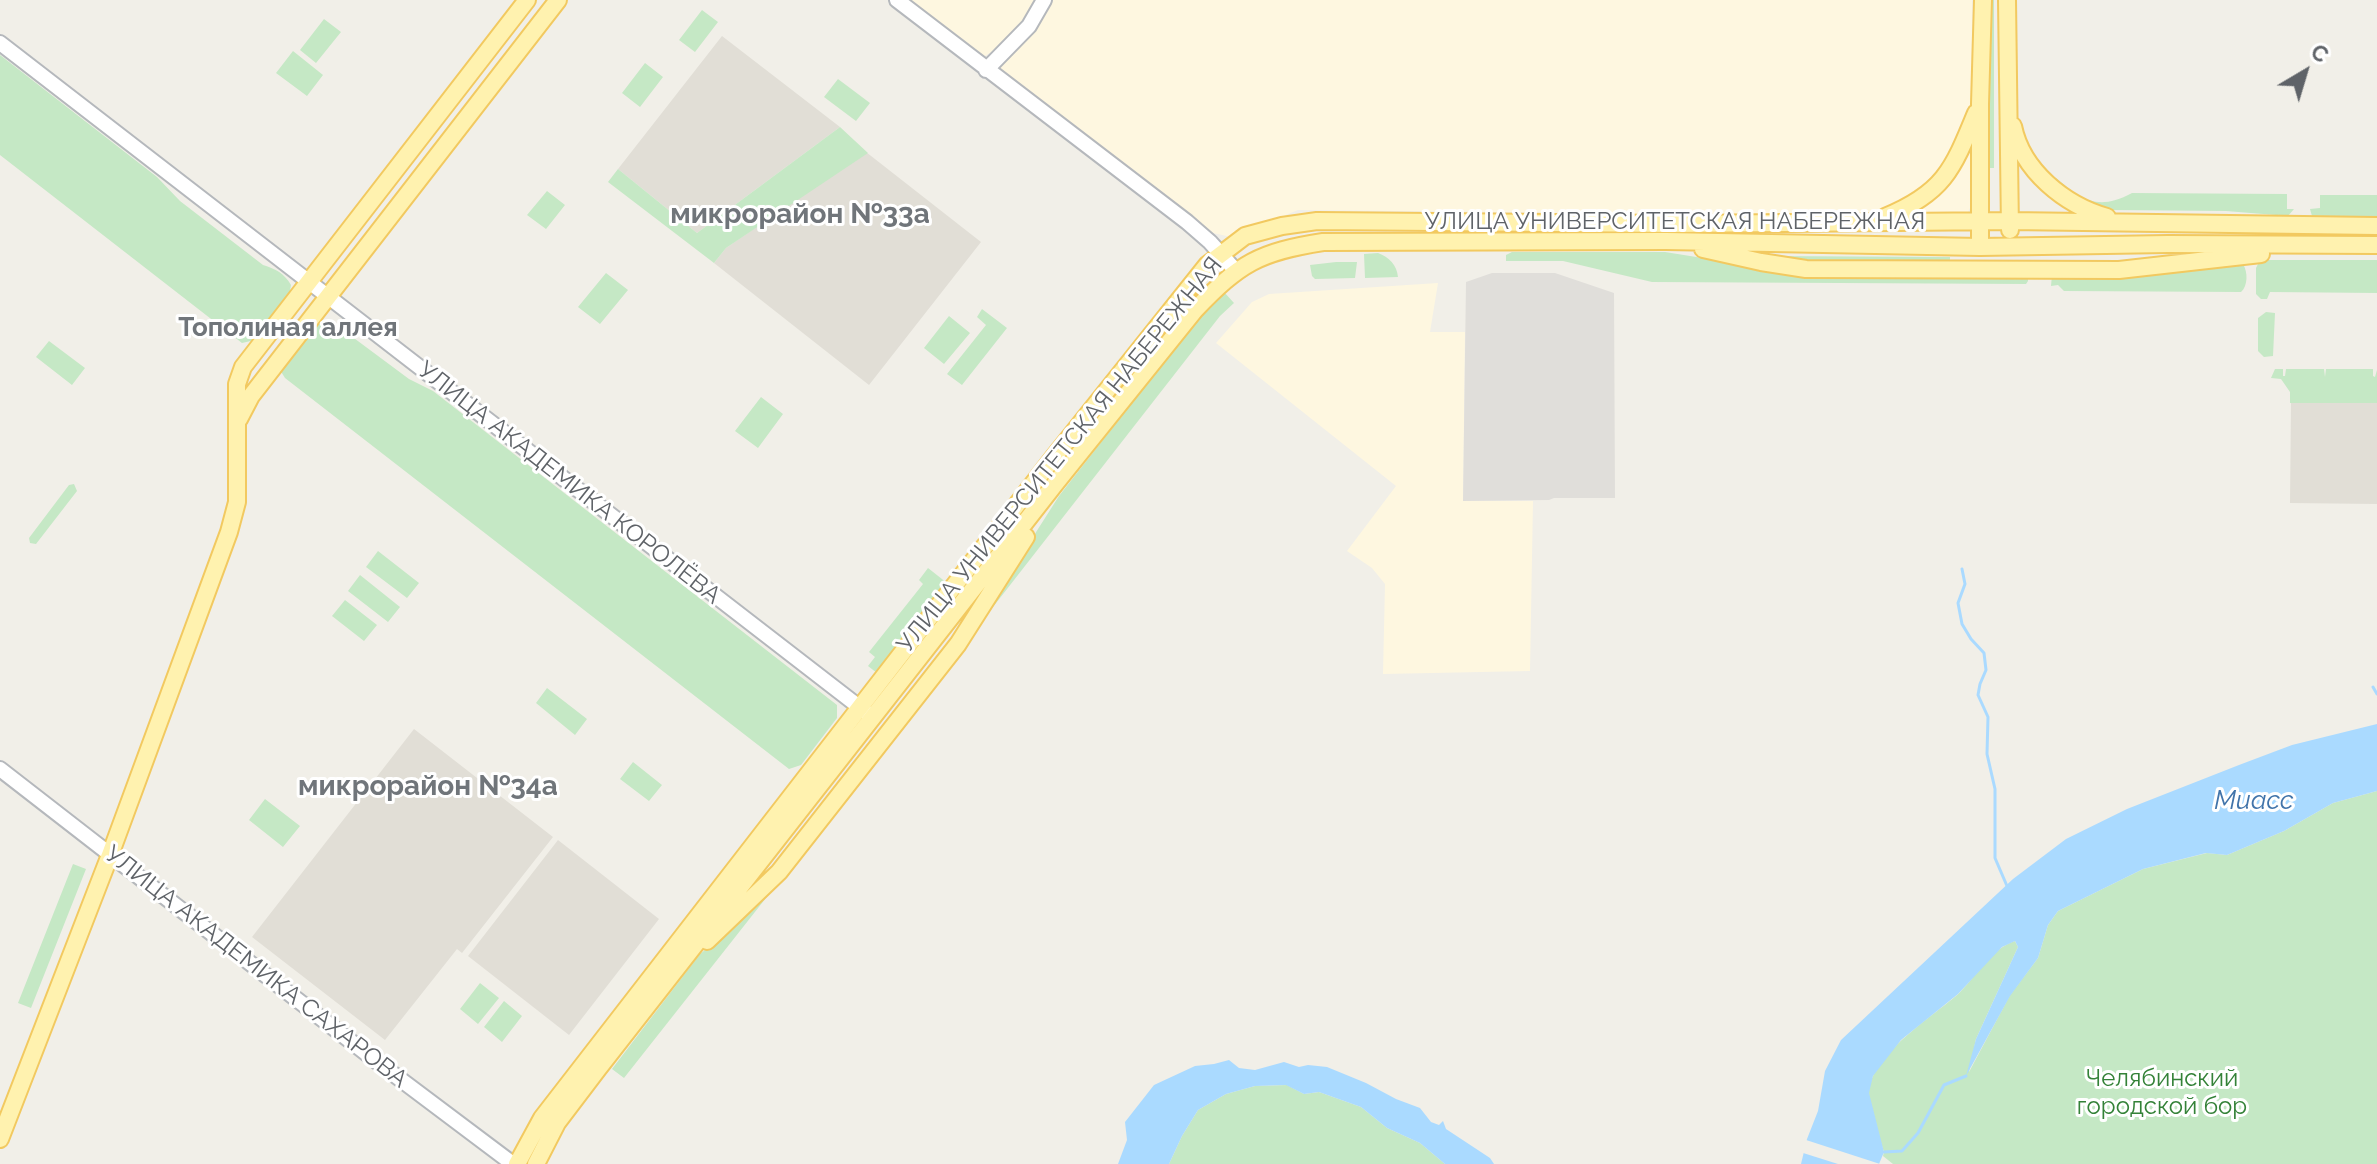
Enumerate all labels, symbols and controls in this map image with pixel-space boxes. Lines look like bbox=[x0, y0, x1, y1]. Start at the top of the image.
north arrow bbox=[2265, 32, 2345, 112]
text: С bbox=[2306, 38, 2334, 68]
district label: микрорайон №33а bbox=[670, 198, 930, 232]
street label: УЛИЦА УНИВЕРСИТЕТСКАЯ НАБЕРЕЖНАЯ bbox=[1425, 208, 1925, 236]
street label: УЛИЦА УНИВЕРСИТЕТСКАЯ НАБЕРЕЖНАЯ bbox=[891, 251, 1229, 659]
district label: Тополиная аллея bbox=[178, 312, 398, 344]
street label: УЛИЦА АКАДЕМИКА КОРОЛЁВА bbox=[412, 356, 726, 610]
district label: микрорайон №34а bbox=[298, 770, 558, 804]
water label: Миасс bbox=[2214, 785, 2294, 817]
street label: УЛИЦА АКАДЕМИКА САХАРОВА bbox=[99, 840, 413, 1094]
park label: Челябинский городской бор bbox=[2077, 1065, 2247, 1121]

